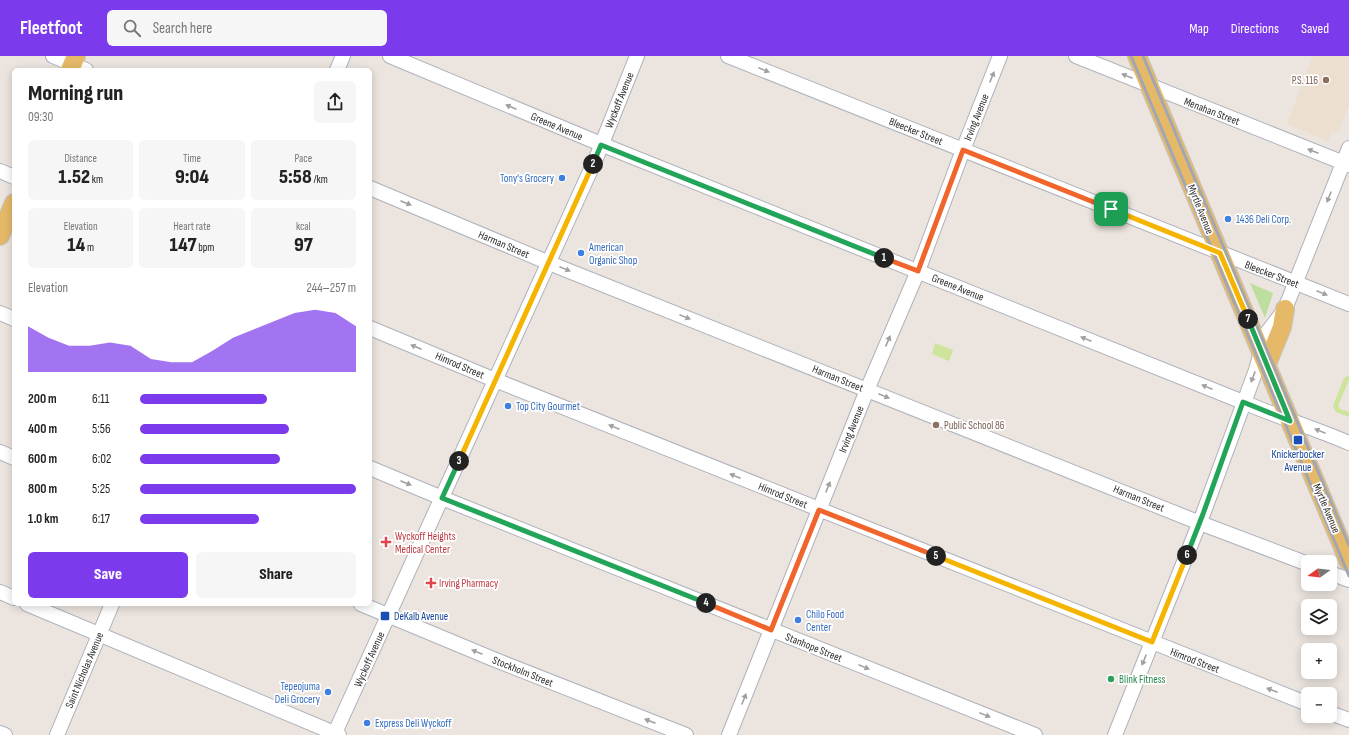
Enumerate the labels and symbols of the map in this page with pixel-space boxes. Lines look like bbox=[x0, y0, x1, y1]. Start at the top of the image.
one-way arrow bbox=[758, 68, 770, 74]
street label: Wyckoff Avenue bbox=[602, 70, 637, 130]
one-way arrow bbox=[989, 70, 995, 82]
one-way arrow bbox=[1120, 73, 1132, 79]
place label: P.S. 116 bbox=[1292, 74, 1318, 87]
marker: P.S. 116 bbox=[1321, 75, 1331, 85]
street label: Irving Avenue bbox=[961, 92, 992, 143]
street label: Menahan Street bbox=[1182, 95, 1242, 128]
one-way arrow bbox=[506, 104, 517, 110]
street label: Greene Avenue bbox=[529, 110, 585, 143]
street label: Bleecker Street bbox=[887, 115, 945, 148]
one-way arrow bbox=[1306, 147, 1318, 153]
pin: 2 bbox=[583, 154, 603, 174]
place label: Tony's Grocery bbox=[500, 172, 555, 185]
marker: Tony's Grocery bbox=[557, 173, 567, 183]
street label: Myrtle Avenue bbox=[1185, 182, 1216, 236]
one-way arrow bbox=[1326, 191, 1332, 203]
pin bbox=[1094, 192, 1128, 226]
one-way arrow bbox=[400, 199, 412, 206]
place label: 1436 Deli Corp. bbox=[1236, 213, 1291, 226]
marker: 1436 Deli Corp. bbox=[1223, 214, 1233, 224]
street label: Harman Street bbox=[476, 228, 532, 261]
place label: American Organic Shop bbox=[588, 241, 637, 267]
marker: American Organic Shop bbox=[576, 248, 586, 258]
pin: 1 bbox=[874, 248, 894, 268]
street label: Bleecker Street bbox=[1243, 258, 1301, 291]
one-way arrow bbox=[559, 266, 570, 272]
street label: Greene Avenue bbox=[930, 271, 986, 304]
one-way arrow bbox=[1317, 291, 1329, 297]
pin: 7 bbox=[1238, 309, 1258, 329]
one-way arrow bbox=[680, 314, 691, 320]
one-way arrow bbox=[885, 335, 891, 346]
one-way arrow bbox=[1080, 335, 1092, 341]
one-way arrow bbox=[410, 344, 421, 350]
street label: Himrod Street bbox=[433, 349, 487, 382]
street label: Harman Street bbox=[810, 362, 866, 395]
one-way arrow bbox=[1250, 371, 1256, 383]
one-way arrow bbox=[1201, 384, 1213, 390]
one-way arrow bbox=[879, 394, 891, 400]
place label: Top City Gourmet bbox=[516, 400, 581, 413]
marker: Top City Gourmet bbox=[503, 401, 513, 411]
street label: Irving Avenue bbox=[836, 404, 867, 455]
place label: Public School 86 bbox=[944, 419, 1005, 432]
marker: Public School 86 bbox=[931, 420, 941, 430]
one-way arrow bbox=[609, 424, 620, 430]
one-way arrow bbox=[1314, 428, 1325, 434]
marker: Knickerbocker Avenue bbox=[1292, 434, 1304, 446]
place label: Knickerbocker Avenue bbox=[1272, 448, 1324, 474]
pin: 3 bbox=[449, 451, 469, 471]
one-way arrow bbox=[728, 472, 740, 478]
one-way arrow bbox=[400, 480, 412, 486]
street label: Himrod Street bbox=[756, 480, 810, 511]
one-way arrow bbox=[826, 481, 832, 493]
street label: Myrtle Avenue bbox=[1310, 481, 1343, 535]
street label: Harman Street bbox=[1111, 482, 1167, 515]
place label: Wyckoff Heights Medical Center bbox=[395, 530, 456, 556]
marker: Wyckoff Heights Medical Center bbox=[380, 536, 392, 548]
pin: 6 bbox=[1177, 545, 1197, 565]
pin: 5 bbox=[926, 546, 946, 566]
north arrow bbox=[1301, 555, 1337, 591]
place label: Irving Pharmacy bbox=[439, 577, 499, 590]
marker: Irving Pharmacy bbox=[426, 578, 436, 588]
pin: 4 bbox=[696, 593, 716, 613]
place label: Chilo Food Center bbox=[806, 608, 845, 634]
marker: DeKalb Avenue bbox=[379, 610, 391, 622]
place label: DeKalb Avenue bbox=[394, 610, 448, 623]
marker: Chilo Food Center bbox=[793, 615, 803, 625]
street label: Saint Nicholas Avenue bbox=[63, 630, 106, 710]
street label: Wyckoff Avenue bbox=[351, 630, 387, 689]
street label: Stanhope Street bbox=[783, 630, 845, 665]
street label: Himrod Street bbox=[1168, 645, 1222, 676]
one-way arrow bbox=[471, 649, 483, 655]
street label: Stockholm Street bbox=[490, 653, 556, 690]
one-way arrow bbox=[1141, 655, 1147, 667]
one-way arrow bbox=[859, 664, 871, 670]
place label: Blink Fitness bbox=[1119, 673, 1166, 686]
marker: Blink Fitness bbox=[1106, 674, 1116, 684]
place label: Tepeojuma Deli Grocery bbox=[275, 680, 321, 706]
one-way arrow bbox=[1265, 686, 1277, 692]
marker: Tepeojuma Deli Grocery bbox=[323, 687, 333, 697]
one-way arrow bbox=[741, 692, 747, 704]
one-way arrow bbox=[980, 712, 991, 718]
place label: Express Deli Wyckoff bbox=[375, 717, 452, 730]
one-way arrow bbox=[644, 717, 656, 723]
marker: Express Deli Wyckoff bbox=[362, 718, 372, 728]

